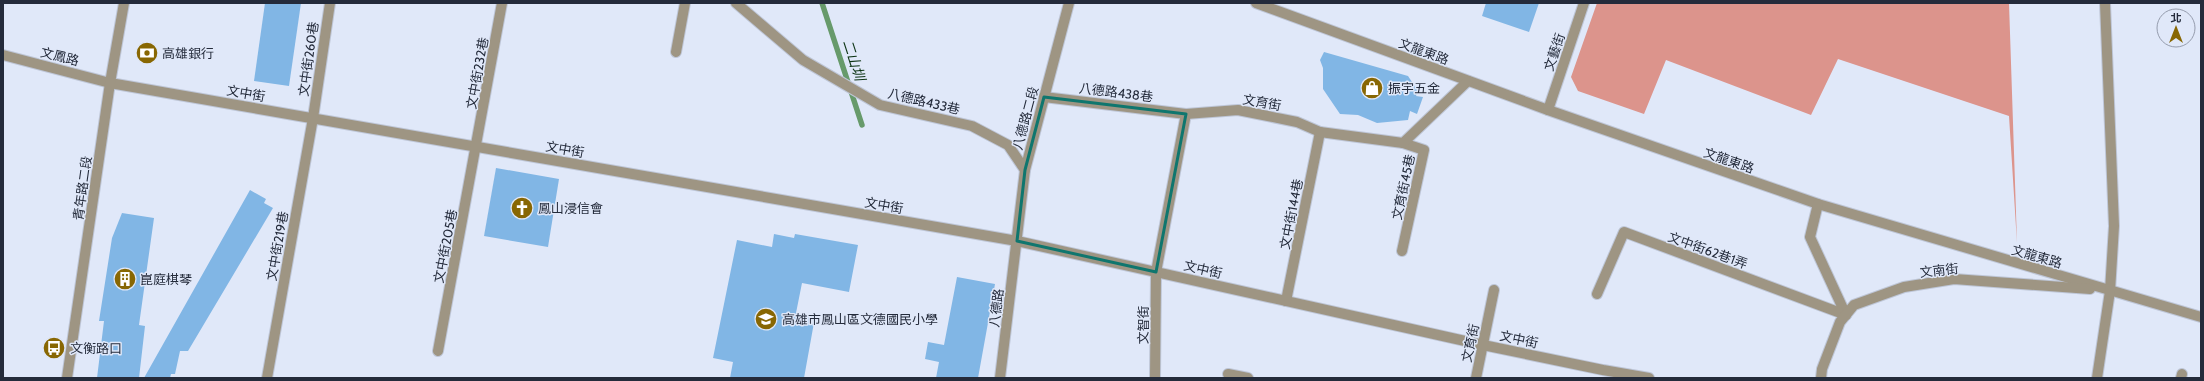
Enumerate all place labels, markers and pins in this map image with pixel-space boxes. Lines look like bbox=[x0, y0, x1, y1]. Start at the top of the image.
bank icon: 高雄銀行 bbox=[134, 40, 160, 66]
place label: 高雄銀行 bbox=[162, 45, 214, 61]
shop icon: 振宇五金 bbox=[1359, 75, 1385, 101]
place label: 振宇五金 bbox=[1388, 80, 1440, 96]
church icon: 鳳山浸信會 bbox=[509, 195, 535, 221]
place label: 鳳山浸信會 bbox=[538, 200, 603, 216]
building icon: 崑庭棋琴 bbox=[112, 266, 138, 292]
place label: 崑庭棋琴 bbox=[140, 271, 192, 287]
school or university icon: 高雄市鳳山區文德國民小學 bbox=[753, 306, 779, 332]
place label: 高雄市鳳山區文德國民小學 bbox=[782, 311, 938, 327]
bus stop icon: 文衡路口 bbox=[41, 335, 67, 361]
place label: 文衡路口 bbox=[70, 340, 122, 356]

